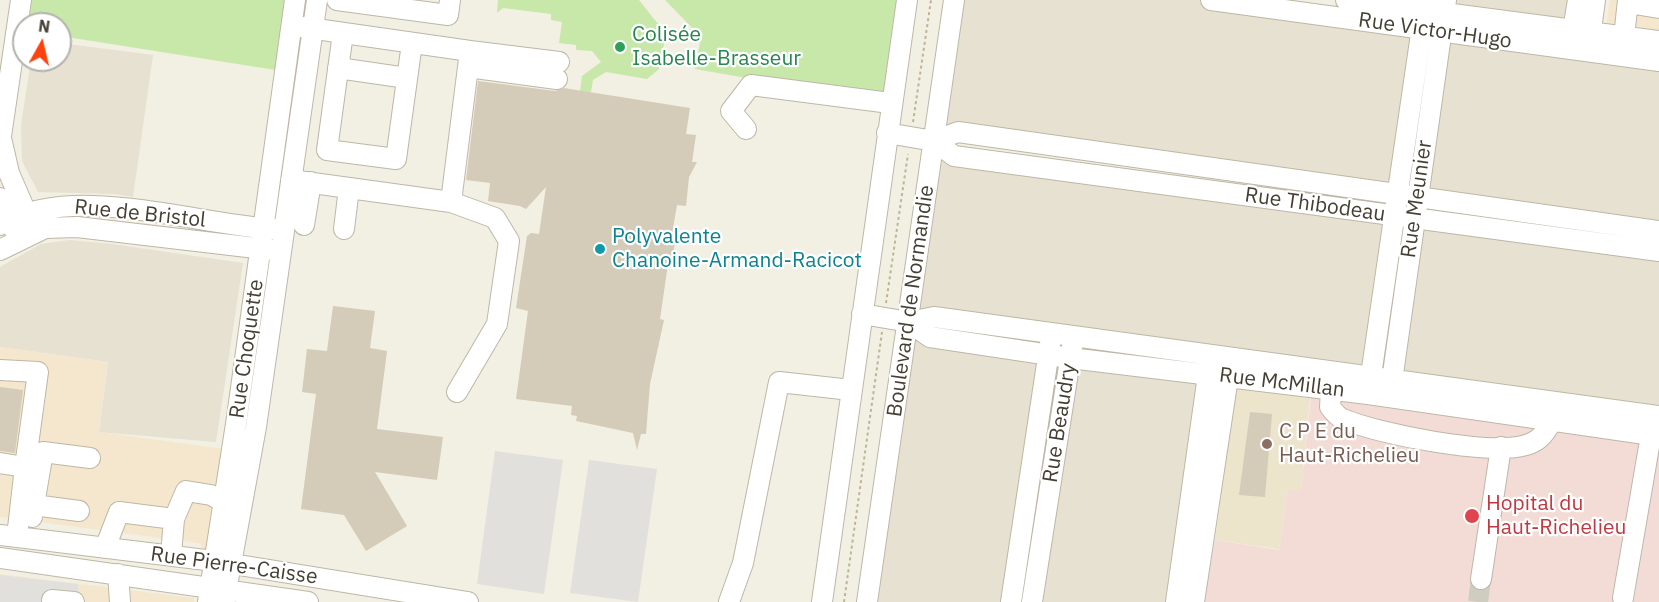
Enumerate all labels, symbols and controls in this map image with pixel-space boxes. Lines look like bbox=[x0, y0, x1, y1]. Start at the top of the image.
street label: Rue Victor-Hugo bbox=[1357, 8, 1513, 54]
north arrow bbox=[12, 12, 72, 72]
text: N bbox=[37, 15, 51, 37]
place label: Colisée Isabelle-Brasseur bbox=[632, 22, 801, 72]
marker: Colisée Isabelle-Brasseur bbox=[613, 40, 627, 54]
street label: Rue Meunier bbox=[1396, 138, 1438, 260]
street label: Boulevard de Normandie bbox=[882, 183, 940, 419]
street label: Rue Thibodeau bbox=[1243, 183, 1387, 227]
street label: Rue de Bristol bbox=[73, 195, 207, 233]
place label: Polyvalente Chanoine-Armand-Racicot bbox=[612, 224, 862, 274]
marker: Polyvalente Chanoine-Armand-Racicot bbox=[593, 242, 607, 256]
street label: Rue Choquette bbox=[225, 278, 269, 420]
street label: Rue Beaudry bbox=[1038, 361, 1082, 485]
street label: Rue McMillan bbox=[1218, 363, 1346, 403]
place label: C P E du Haut-Richelieu bbox=[1279, 419, 1419, 469]
marker: C P E du Haut-Richelieu bbox=[1260, 437, 1274, 451]
place label: Hopital du Haut-Richelieu bbox=[1486, 491, 1626, 541]
marker: Hopital du Haut-Richelieu bbox=[1463, 507, 1481, 525]
street label: Rue Pierre-Caisse bbox=[149, 542, 319, 590]

